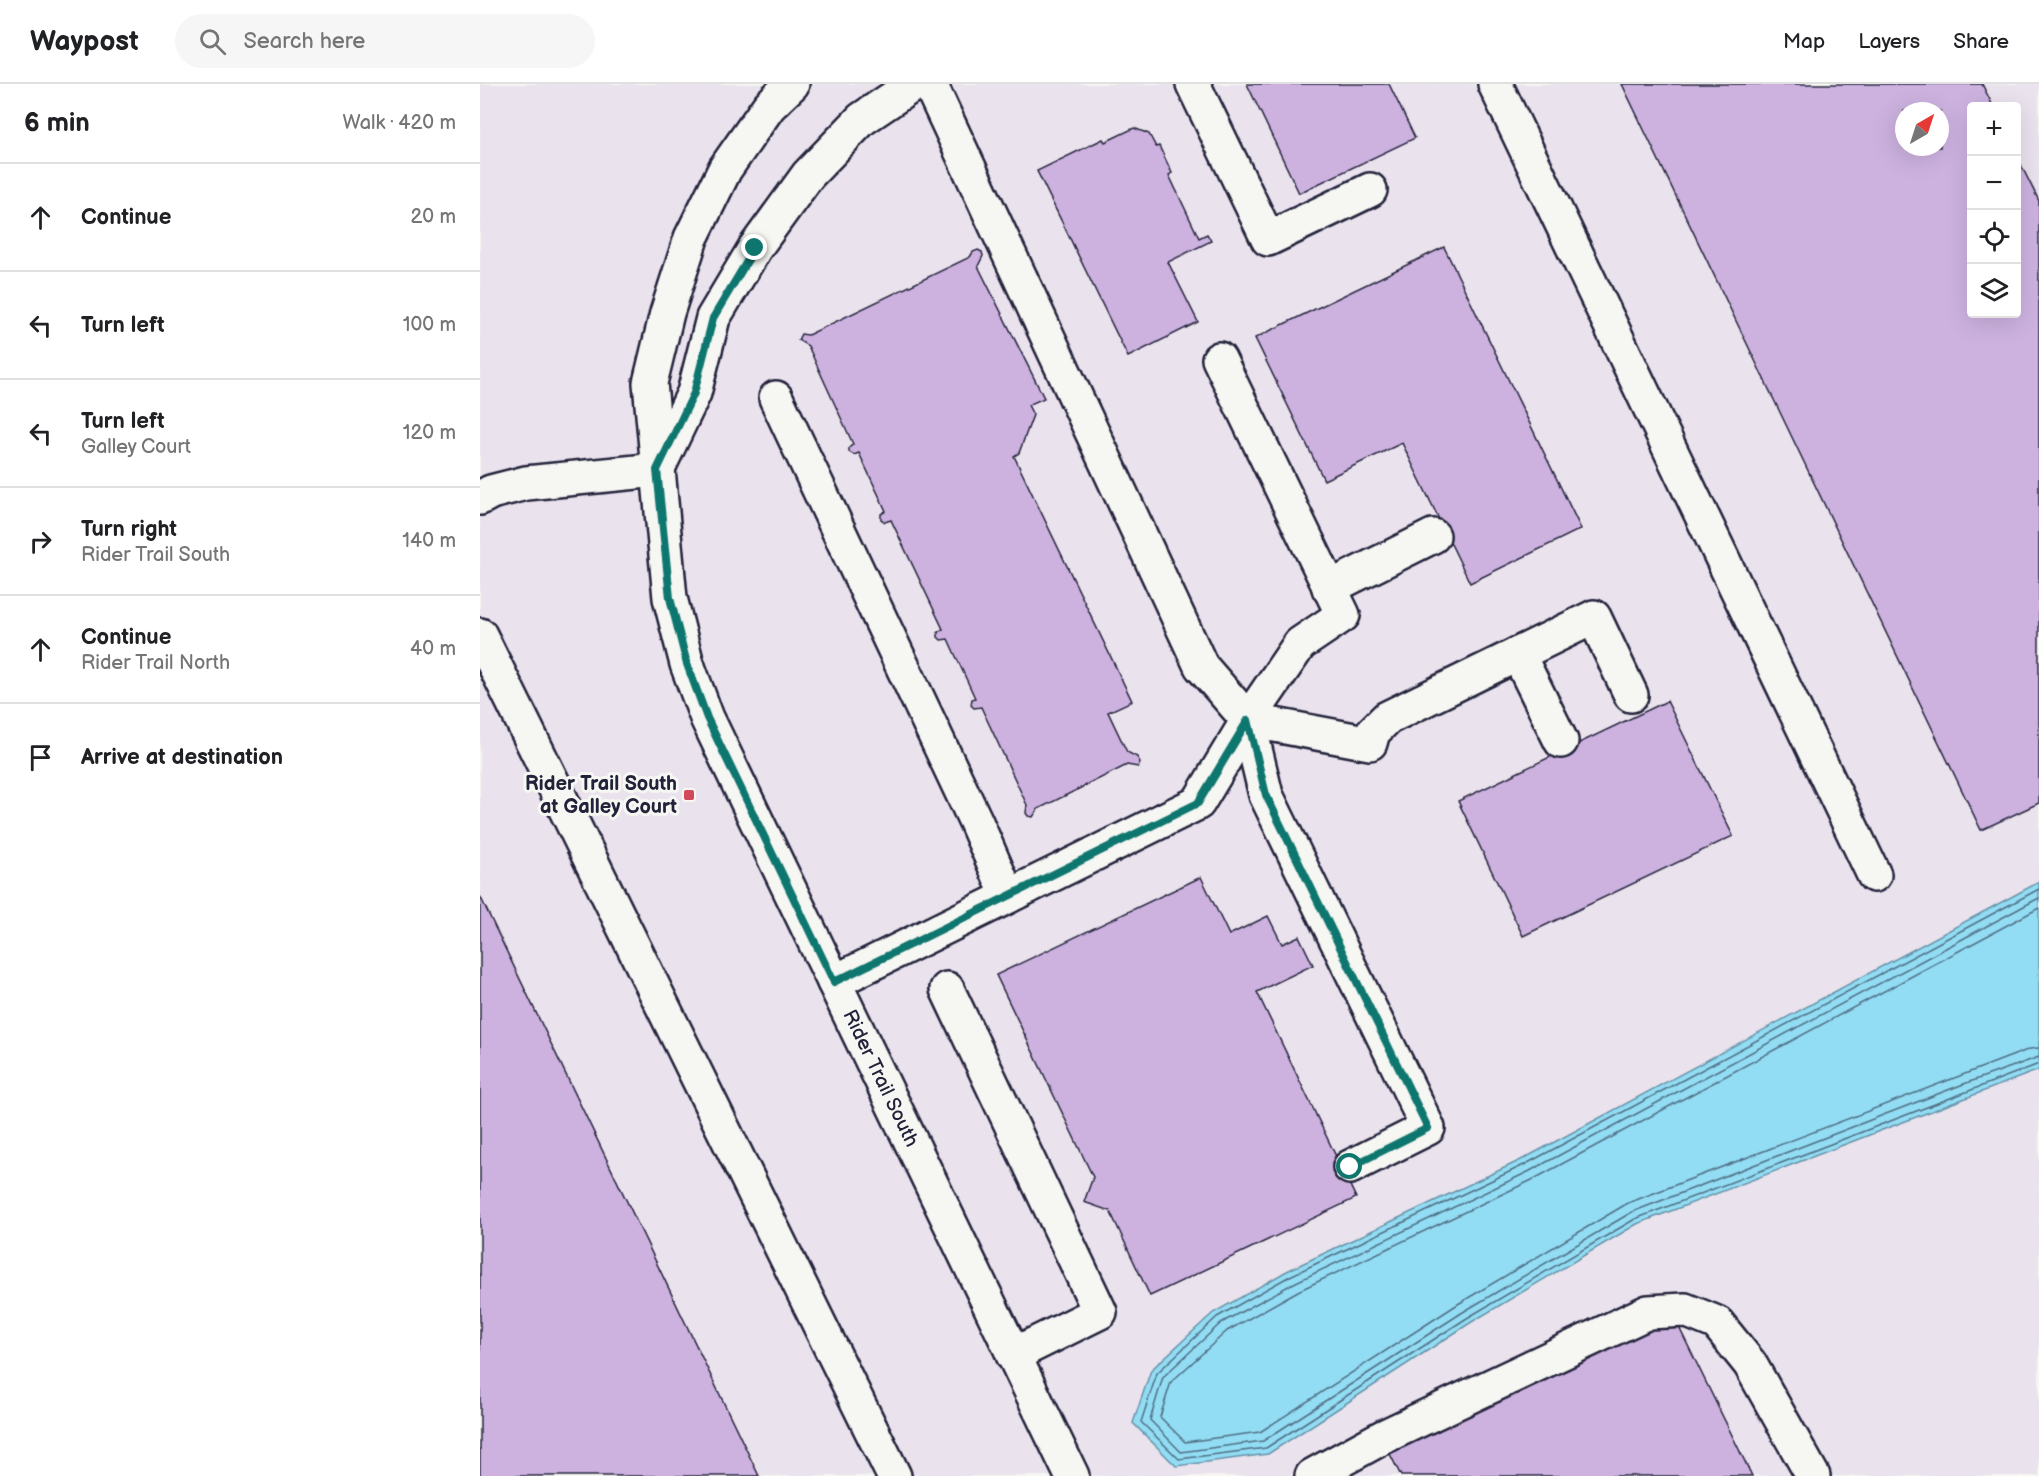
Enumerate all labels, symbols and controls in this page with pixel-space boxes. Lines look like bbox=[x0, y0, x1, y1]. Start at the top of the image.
search box bbox=[175, 14, 595, 68]
text: Waypost bbox=[30, 25, 139, 58]
icon: search bbox=[196, 25, 229, 58]
text: Search here bbox=[244, 28, 365, 55]
text: Map bbox=[1783, 29, 1825, 54]
text: Layers bbox=[1858, 29, 1920, 54]
text: Share bbox=[1953, 29, 2009, 54]
north arrow bbox=[1895, 102, 1949, 156]
map controls bbox=[1967, 102, 2021, 318]
button: + bbox=[1967, 102, 2021, 156]
text: 6 min bbox=[24, 108, 90, 139]
text: Walk · 420 m bbox=[343, 111, 456, 135]
button: − bbox=[1967, 156, 2021, 210]
icon: ahead bbox=[24, 201, 57, 234]
text: Continue bbox=[81, 204, 171, 231]
text: 20 m bbox=[411, 205, 456, 229]
button: locate bbox=[1967, 210, 2021, 264]
route end bbox=[741, 234, 767, 260]
button: layers bbox=[1967, 264, 2021, 318]
icon: left bbox=[24, 309, 57, 342]
text: Turn left bbox=[81, 312, 165, 339]
text: 100 m bbox=[403, 313, 456, 337]
text: Turn left bbox=[81, 408, 165, 435]
icon: left bbox=[24, 417, 57, 450]
text: 120 m bbox=[403, 421, 456, 445]
text: Galley Court bbox=[81, 435, 191, 459]
text: Turn right bbox=[81, 516, 177, 543]
icon: right bbox=[24, 525, 57, 558]
text: 140 m bbox=[402, 529, 456, 553]
text: Rider Trail South bbox=[81, 543, 230, 567]
text: Continue bbox=[81, 624, 171, 651]
icon: ahead bbox=[24, 633, 57, 666]
text: 40 m bbox=[410, 637, 456, 661]
text: Rider Trail North bbox=[81, 651, 230, 675]
icon: arrive bbox=[24, 741, 57, 774]
text: Arrive at destination bbox=[81, 744, 283, 771]
place label: Rider Trail South at Galley Court bbox=[525, 772, 677, 819]
marker: Rider Trail South at Galley Court bbox=[682, 788, 696, 802]
street label: Rider Trail South bbox=[837, 1006, 924, 1151]
route start bbox=[1336, 1153, 1362, 1179]

